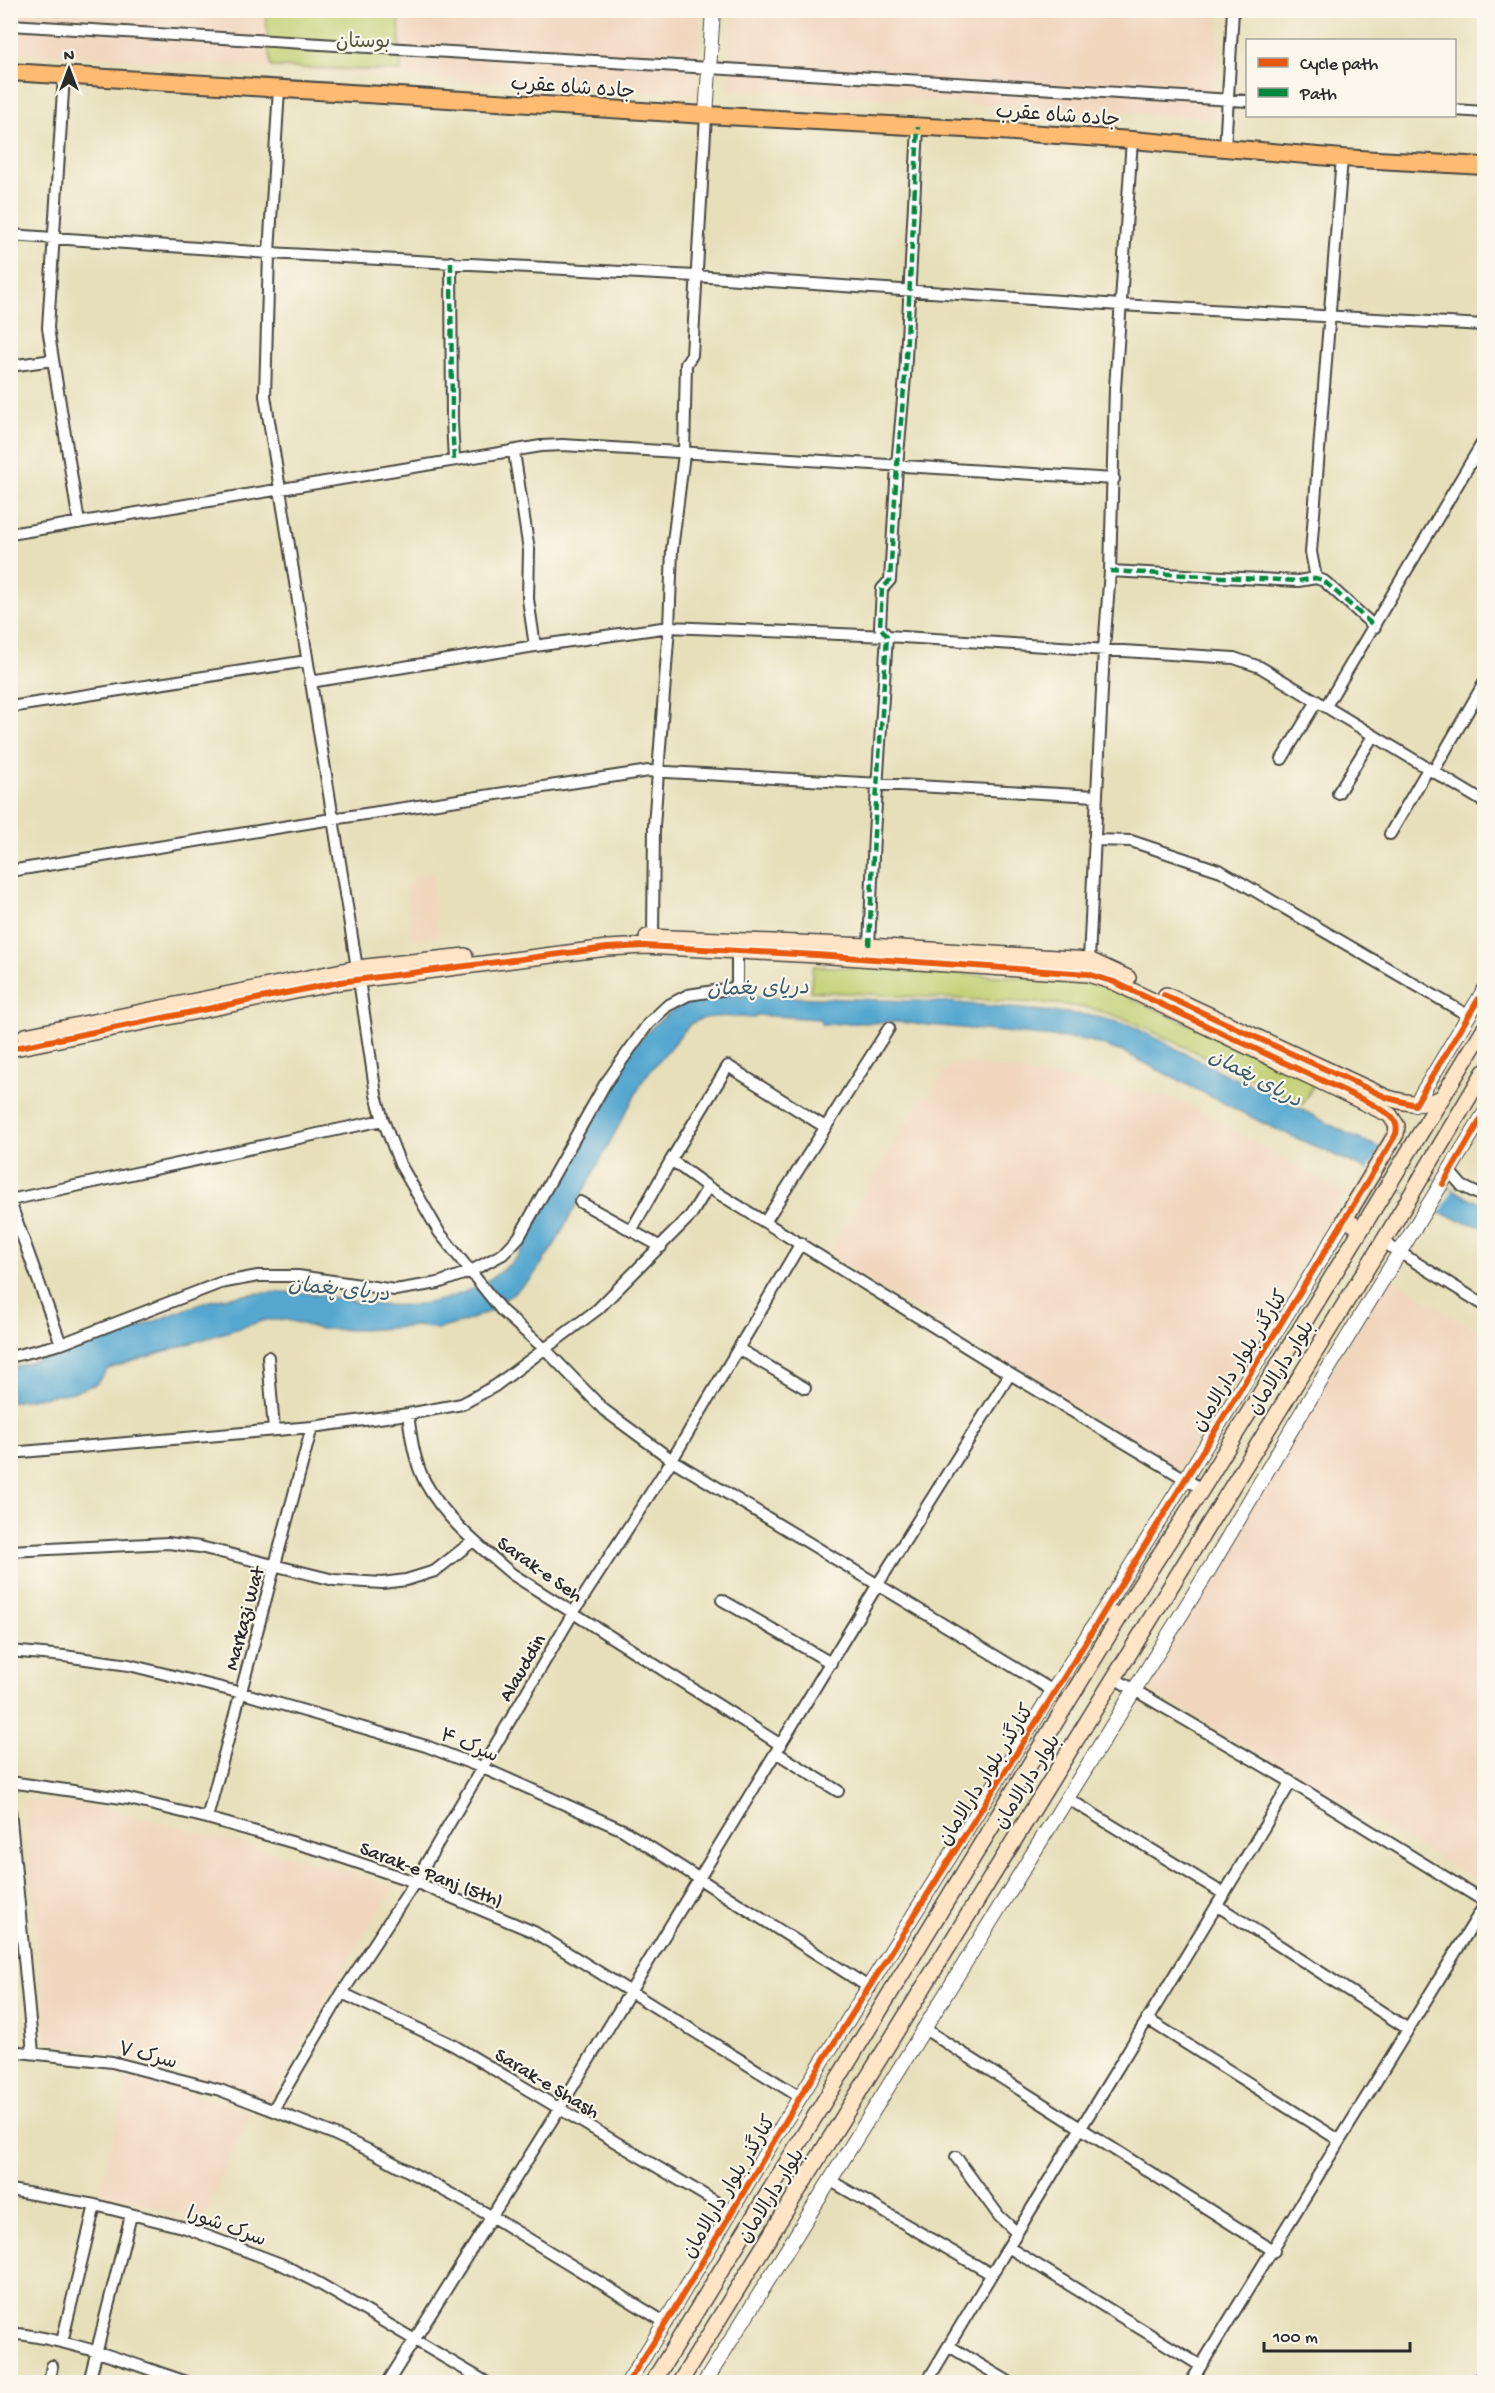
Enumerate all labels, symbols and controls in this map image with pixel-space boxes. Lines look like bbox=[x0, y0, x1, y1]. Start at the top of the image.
park label: بوستان bbox=[336, 31, 390, 55]
north arrow bbox=[39, 39, 99, 99]
legend bbox=[1246, 39, 1456, 117]
text: N bbox=[64, 48, 75, 67]
text: Cycle path bbox=[1300, 55, 1378, 76]
street label: جاده شاه عقرب bbox=[510, 73, 636, 105]
text: Path bbox=[1299, 85, 1337, 106]
street label: جاده شاه عقرب bbox=[995, 101, 1121, 133]
water label: دریای پغمان bbox=[707, 976, 809, 1004]
water label: دریای پغمان bbox=[1204, 1044, 1306, 1115]
water label: دریای پغمان bbox=[287, 1273, 391, 1309]
street label: کنارگذر بلوار دارالامان bbox=[1186, 1285, 1292, 1435]
street label: بلوار دارالامان bbox=[1241, 1315, 1319, 1419]
street label: Sarak-e Seh bbox=[492, 1533, 586, 1609]
street label: Markazi Wat bbox=[222, 1563, 272, 1673]
street label: Alauddin bbox=[496, 1631, 553, 1707]
street label: کنارگذر بلوار دارالامان bbox=[932, 1699, 1038, 1849]
street label: سرک ۴ bbox=[436, 1724, 502, 1769]
street label: بلوار دارالامان bbox=[987, 1729, 1065, 1833]
street label: Sarak-e Panj (5th) bbox=[356, 1838, 506, 1914]
street label: سرک ۷ bbox=[115, 2038, 179, 2076]
street label: Sarak-e Shash bbox=[490, 2045, 603, 2125]
street label: کنارگذر بلوار دارالامان bbox=[676, 2110, 780, 2262]
street label: بلوار دارالامان bbox=[731, 2143, 809, 2247]
street label: سرک شورا bbox=[183, 2202, 269, 2253]
scale bar bbox=[1264, 2315, 1410, 2353]
text: 100 m bbox=[1272, 2328, 1318, 2349]

